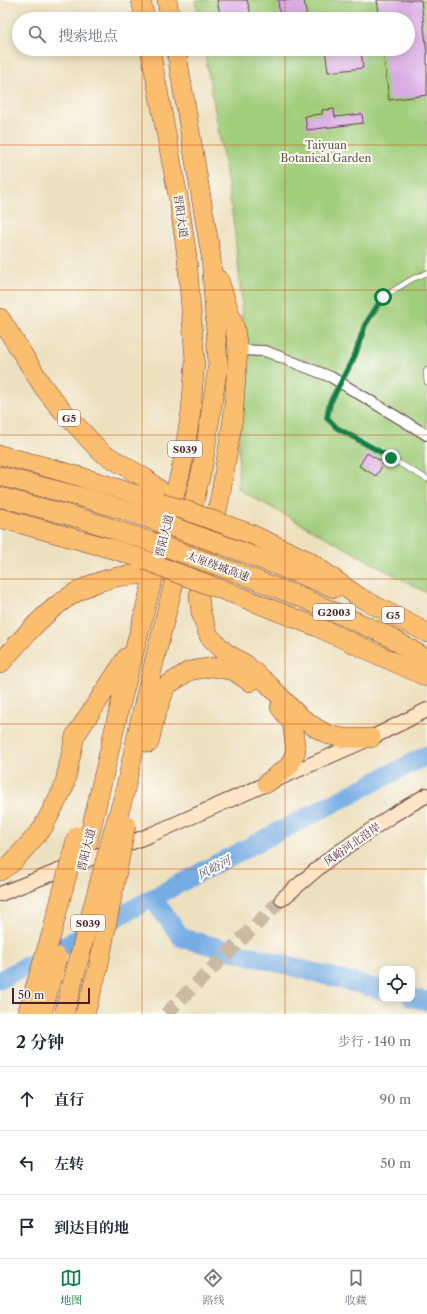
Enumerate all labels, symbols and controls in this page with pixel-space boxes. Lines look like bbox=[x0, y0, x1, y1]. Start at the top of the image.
search box bbox=[12, 12, 415, 56]
icon: search bbox=[26, 23, 48, 45]
text: 搜索地点 bbox=[58, 26, 118, 45]
park label: Taiyuan Botanical Garden bbox=[280, 138, 372, 165]
street label: 晋阳大道 bbox=[171, 193, 191, 239]
route start bbox=[374, 288, 392, 306]
road number: G5 bbox=[58, 410, 80, 426]
road number: S039 bbox=[168, 441, 202, 457]
route end bbox=[382, 449, 400, 467]
street label: 晋阳大道 bbox=[152, 513, 176, 559]
street label: 太原绕城高速 bbox=[185, 548, 251, 584]
road number: G2003 bbox=[313, 604, 355, 620]
road number: G5 bbox=[382, 607, 404, 623]
street label: 风峪河北沿岸 bbox=[321, 819, 383, 869]
street label: 晋阳大道 bbox=[74, 827, 98, 873]
water label: 风峪河 bbox=[194, 852, 235, 883]
road number: S039 bbox=[71, 915, 105, 931]
map controls bbox=[379, 966, 415, 1002]
button: locate bbox=[379, 966, 415, 1002]
scale bar bbox=[12, 986, 90, 1005]
text: 50 m bbox=[18, 988, 44, 1002]
text: 2 分钟 bbox=[16, 1032, 64, 1052]
text: 步行 · 140 m bbox=[338, 1033, 411, 1049]
icon: ahead bbox=[16, 1088, 38, 1110]
text: 直行 bbox=[54, 1090, 84, 1109]
text: 90 m bbox=[380, 1091, 411, 1107]
icon: left bbox=[16, 1152, 38, 1174]
text: 左转 bbox=[54, 1154, 84, 1173]
text: 50 m bbox=[380, 1155, 411, 1171]
icon: arrive bbox=[16, 1216, 38, 1238]
text: 到达目的地 bbox=[54, 1218, 129, 1237]
tab: 地图 bbox=[60, 1267, 82, 1307]
tab: 路线 bbox=[202, 1267, 224, 1307]
tab: 收藏 bbox=[345, 1267, 367, 1307]

